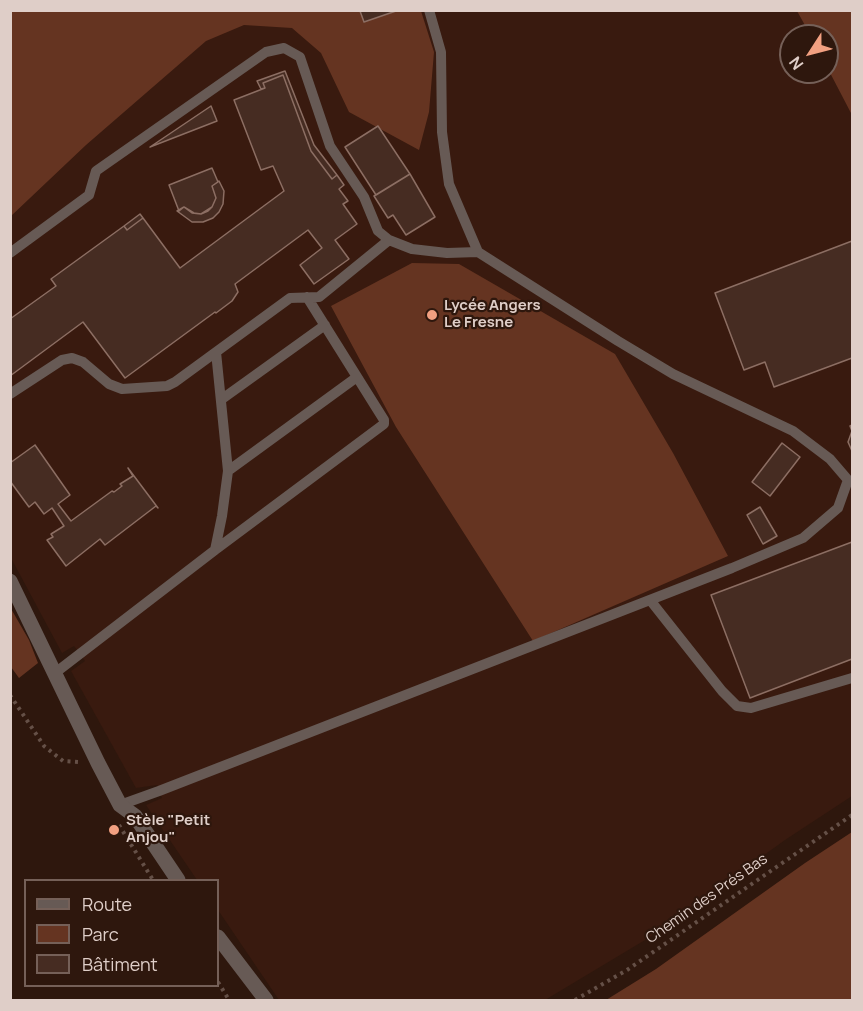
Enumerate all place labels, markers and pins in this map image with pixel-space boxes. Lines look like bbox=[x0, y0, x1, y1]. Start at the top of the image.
place label: Lycée Angers Le Fresne bbox=[444, 297, 541, 332]
marker: Lycée Angers Le Fresne bbox=[425, 308, 439, 322]
place label: Stèle "Petit Anjou" bbox=[126, 812, 210, 847]
marker: Stèle "Petit Anjou" bbox=[107, 823, 121, 837]

